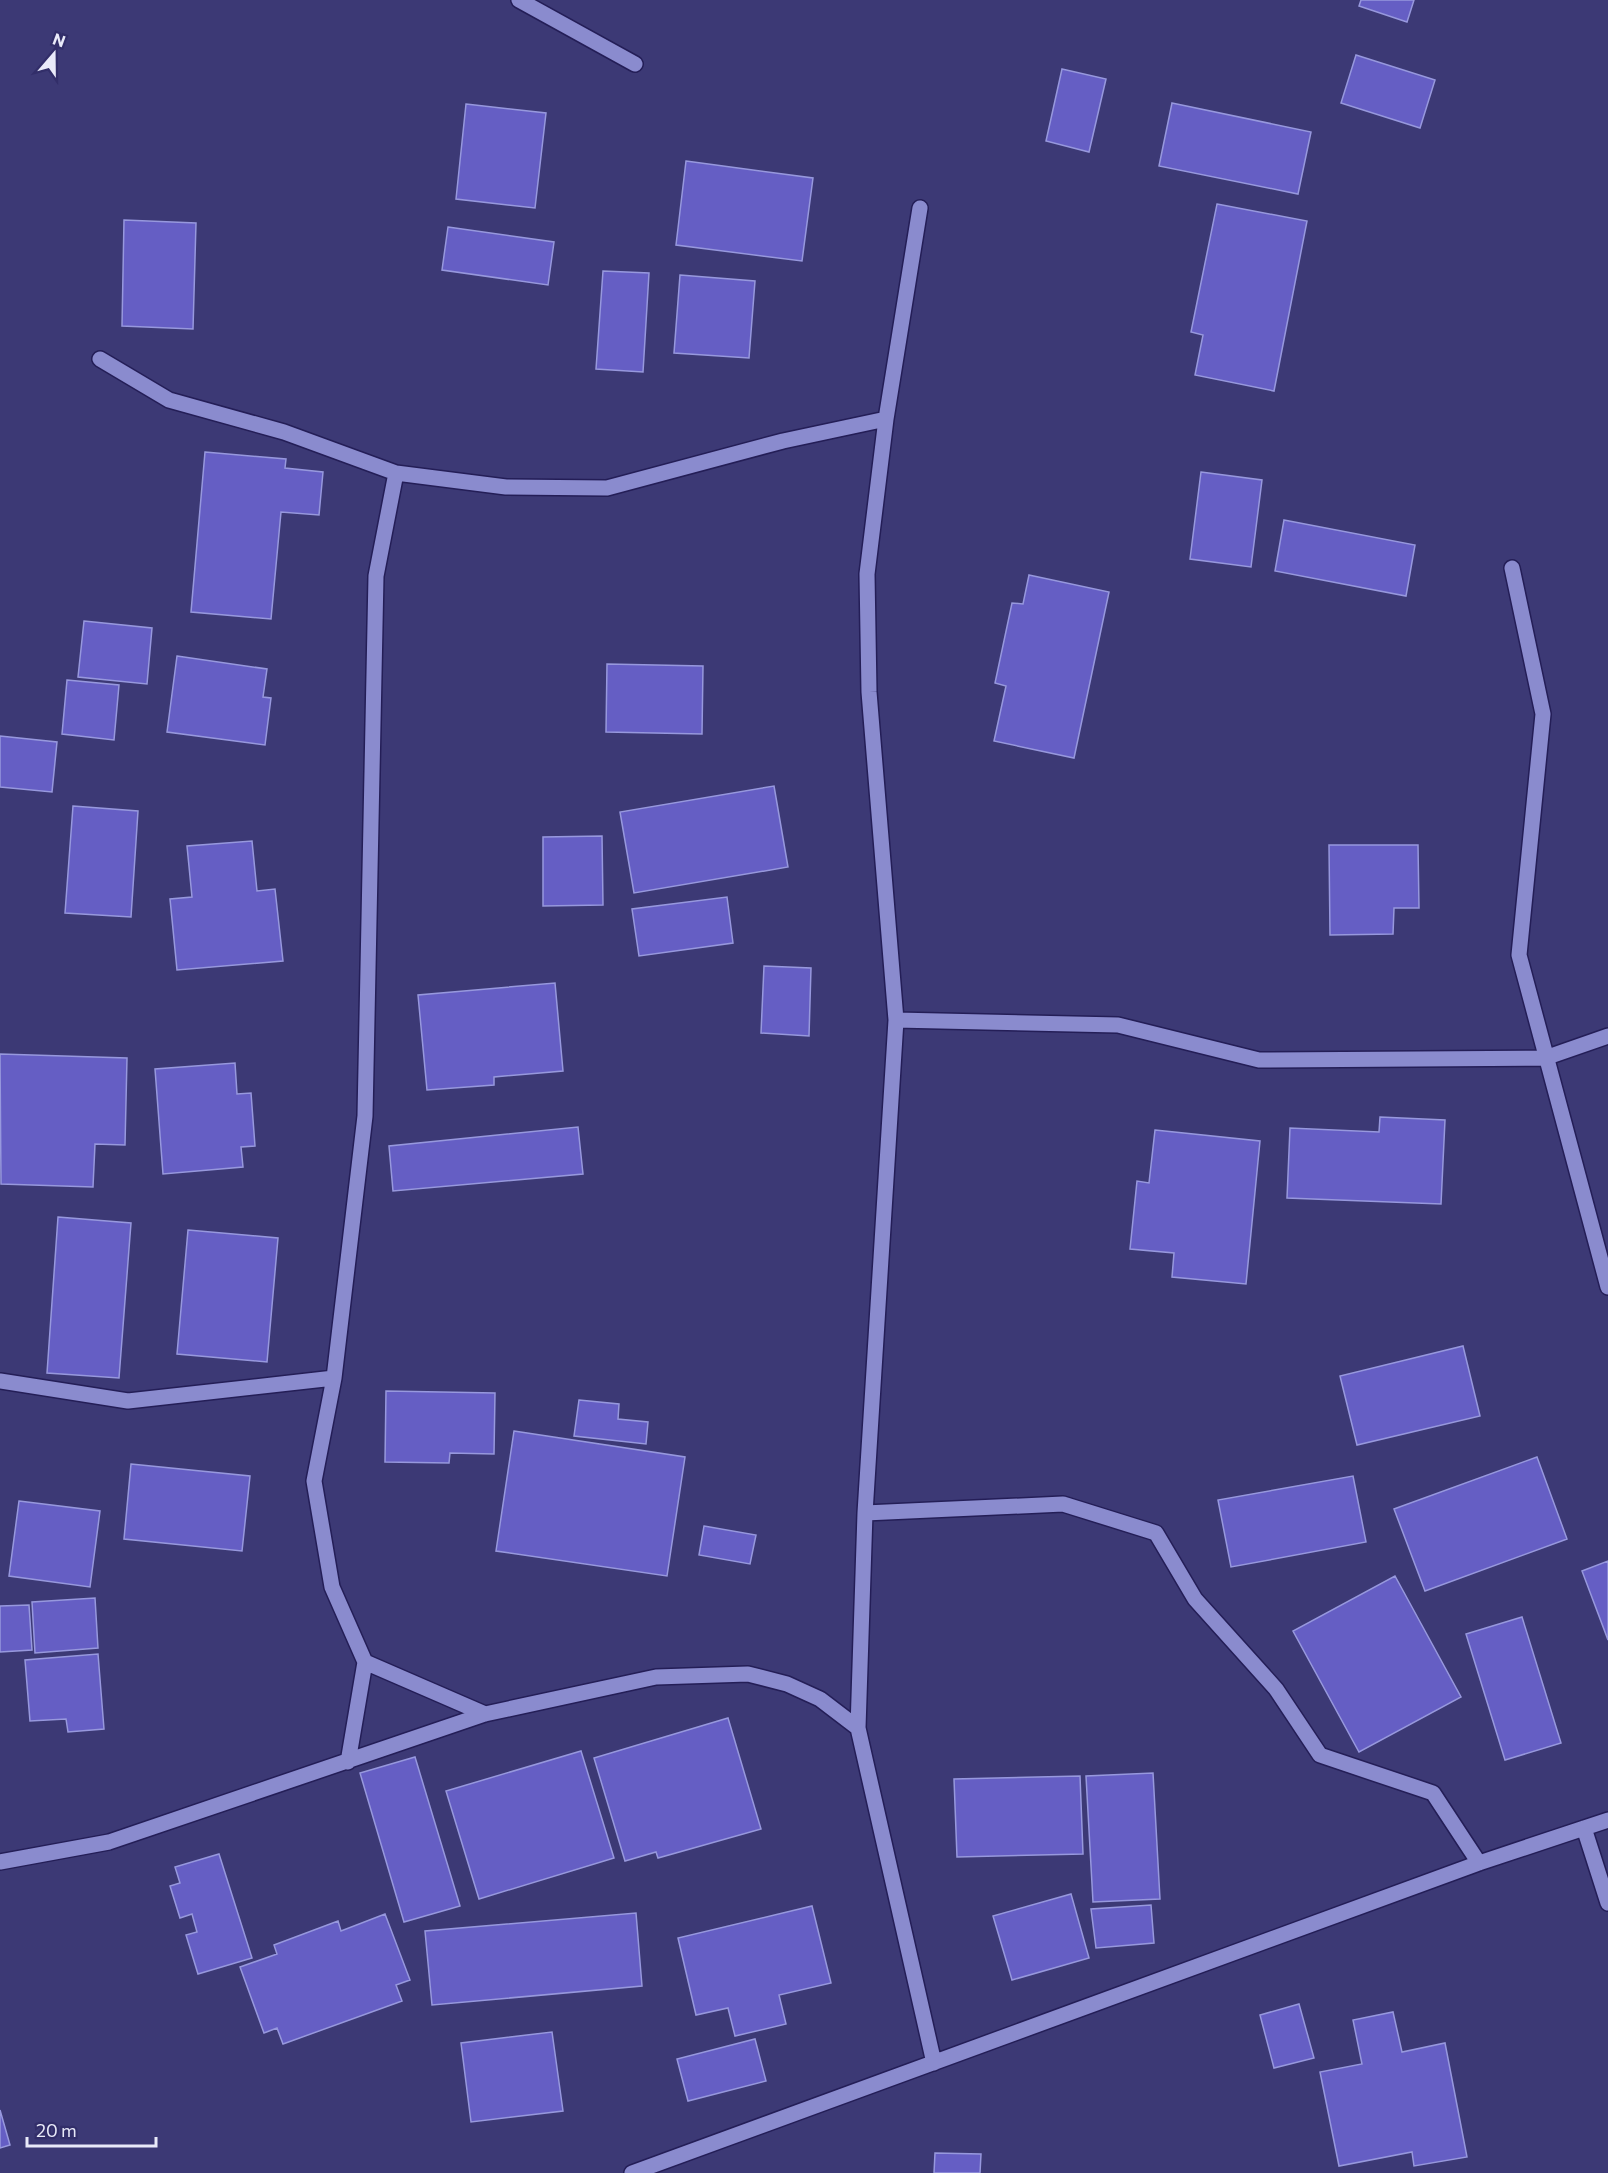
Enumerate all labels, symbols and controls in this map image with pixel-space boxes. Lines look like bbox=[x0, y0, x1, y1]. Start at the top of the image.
north arrow bbox=[24, 24, 84, 84]
text: N bbox=[50, 28, 68, 50]
scale bar bbox=[27, 2110, 156, 2148]
text: 20 m bbox=[36, 2119, 77, 2141]

